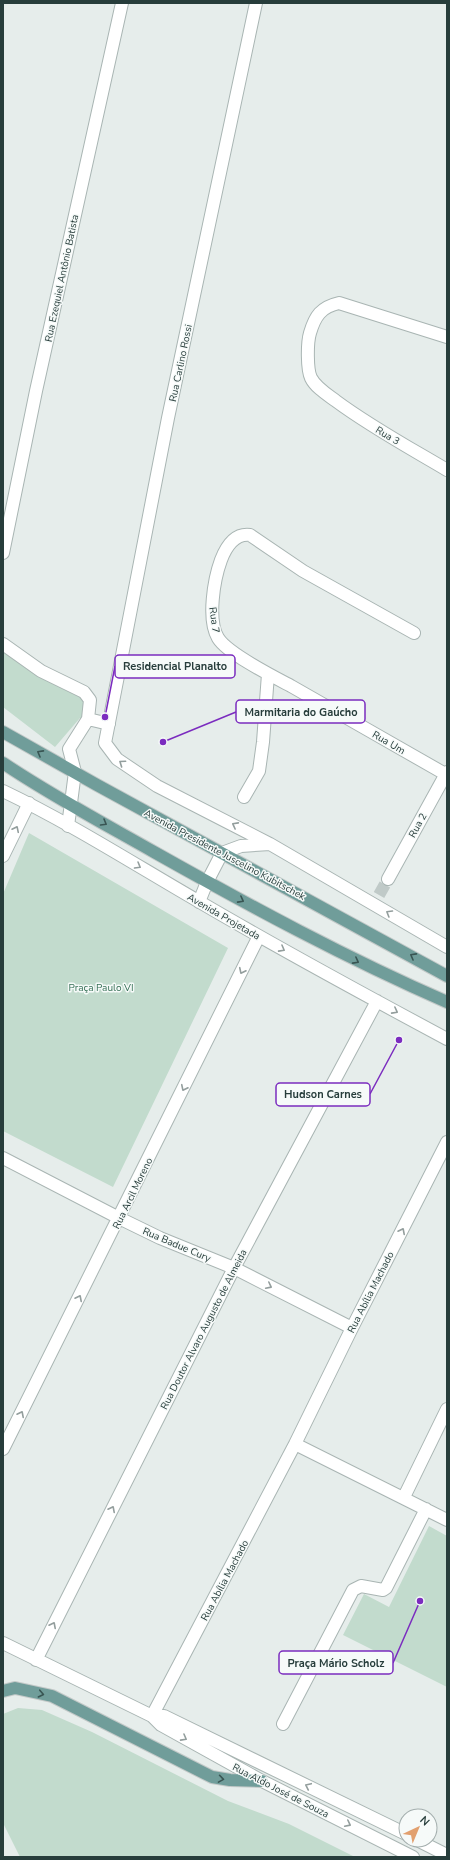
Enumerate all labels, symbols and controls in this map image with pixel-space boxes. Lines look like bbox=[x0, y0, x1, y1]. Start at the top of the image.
street label: Rua Ezequiel Antônio Batista bbox=[42, 213, 82, 343]
street label: Rua Carlino Rossi bbox=[166, 323, 196, 403]
street label: Rua 3 bbox=[373, 423, 402, 449]
street label: Rua 7 bbox=[205, 606, 223, 634]
callout: Residencial Planalto bbox=[115, 655, 235, 678]
text: Residencial Planalto bbox=[123, 659, 227, 674]
callout: Marmitaria do Gaúcho bbox=[236, 700, 365, 723]
text: Marmitaria do Gaúcho bbox=[244, 705, 358, 720]
street label: Rua Um bbox=[369, 728, 408, 758]
one-way arrow bbox=[37, 751, 44, 758]
one-way arrow bbox=[119, 760, 126, 768]
street label: Avenida Presidente Juscelino Kubitschek bbox=[141, 806, 309, 904]
street label: Rua 2 bbox=[405, 811, 430, 840]
one-way arrow bbox=[99, 819, 107, 826]
one-way arrow bbox=[232, 823, 240, 830]
one-way arrow bbox=[11, 826, 19, 834]
one-way arrow bbox=[134, 862, 141, 869]
street label: Avenida Projetada bbox=[184, 890, 263, 943]
one-way arrow bbox=[237, 895, 245, 903]
one-way arrow bbox=[386, 911, 393, 918]
one-way arrow bbox=[277, 944, 285, 951]
one-way arrow bbox=[410, 954, 417, 961]
one-way arrow bbox=[352, 956, 360, 963]
one-way arrow bbox=[239, 967, 247, 975]
park label: Praça Paulo VI bbox=[68, 981, 134, 995]
one-way arrow bbox=[391, 1007, 399, 1014]
one-way arrow bbox=[181, 1083, 189, 1091]
callout: Hudson Carnes bbox=[276, 1083, 370, 1106]
text: Hudson Carnes bbox=[284, 1087, 362, 1102]
street label: Rua Arcil Moreno bbox=[110, 1155, 156, 1231]
street label: Rua Badue Cury bbox=[140, 1224, 214, 1266]
one-way arrow bbox=[397, 1227, 404, 1235]
street label: Rua Doutor Alvaro Augusto de Almeida bbox=[157, 1247, 251, 1412]
street label: Rua Abília Machado bbox=[344, 1249, 398, 1336]
one-way arrow bbox=[264, 1281, 272, 1289]
one-way arrow bbox=[74, 1295, 82, 1302]
one-way arrow bbox=[16, 1411, 23, 1418]
one-way arrow bbox=[107, 1506, 115, 1513]
street label: Rua Abília Machado bbox=[198, 1537, 252, 1623]
one-way arrow bbox=[48, 1622, 56, 1629]
callout: Praça Mário Scholz bbox=[279, 1651, 393, 1674]
text: Praça Mário Scholz bbox=[287, 1656, 385, 1671]
one-way arrow bbox=[38, 1689, 44, 1697]
one-way arrow bbox=[180, 1733, 187, 1740]
street label: Rua Aldo José de Souza bbox=[230, 1760, 331, 1821]
one-way arrow bbox=[218, 1774, 224, 1783]
one-way arrow bbox=[305, 1783, 313, 1791]
north arrow bbox=[398, 1808, 438, 1848]
text: N bbox=[416, 1813, 433, 1829]
one-way arrow bbox=[344, 1820, 352, 1827]

